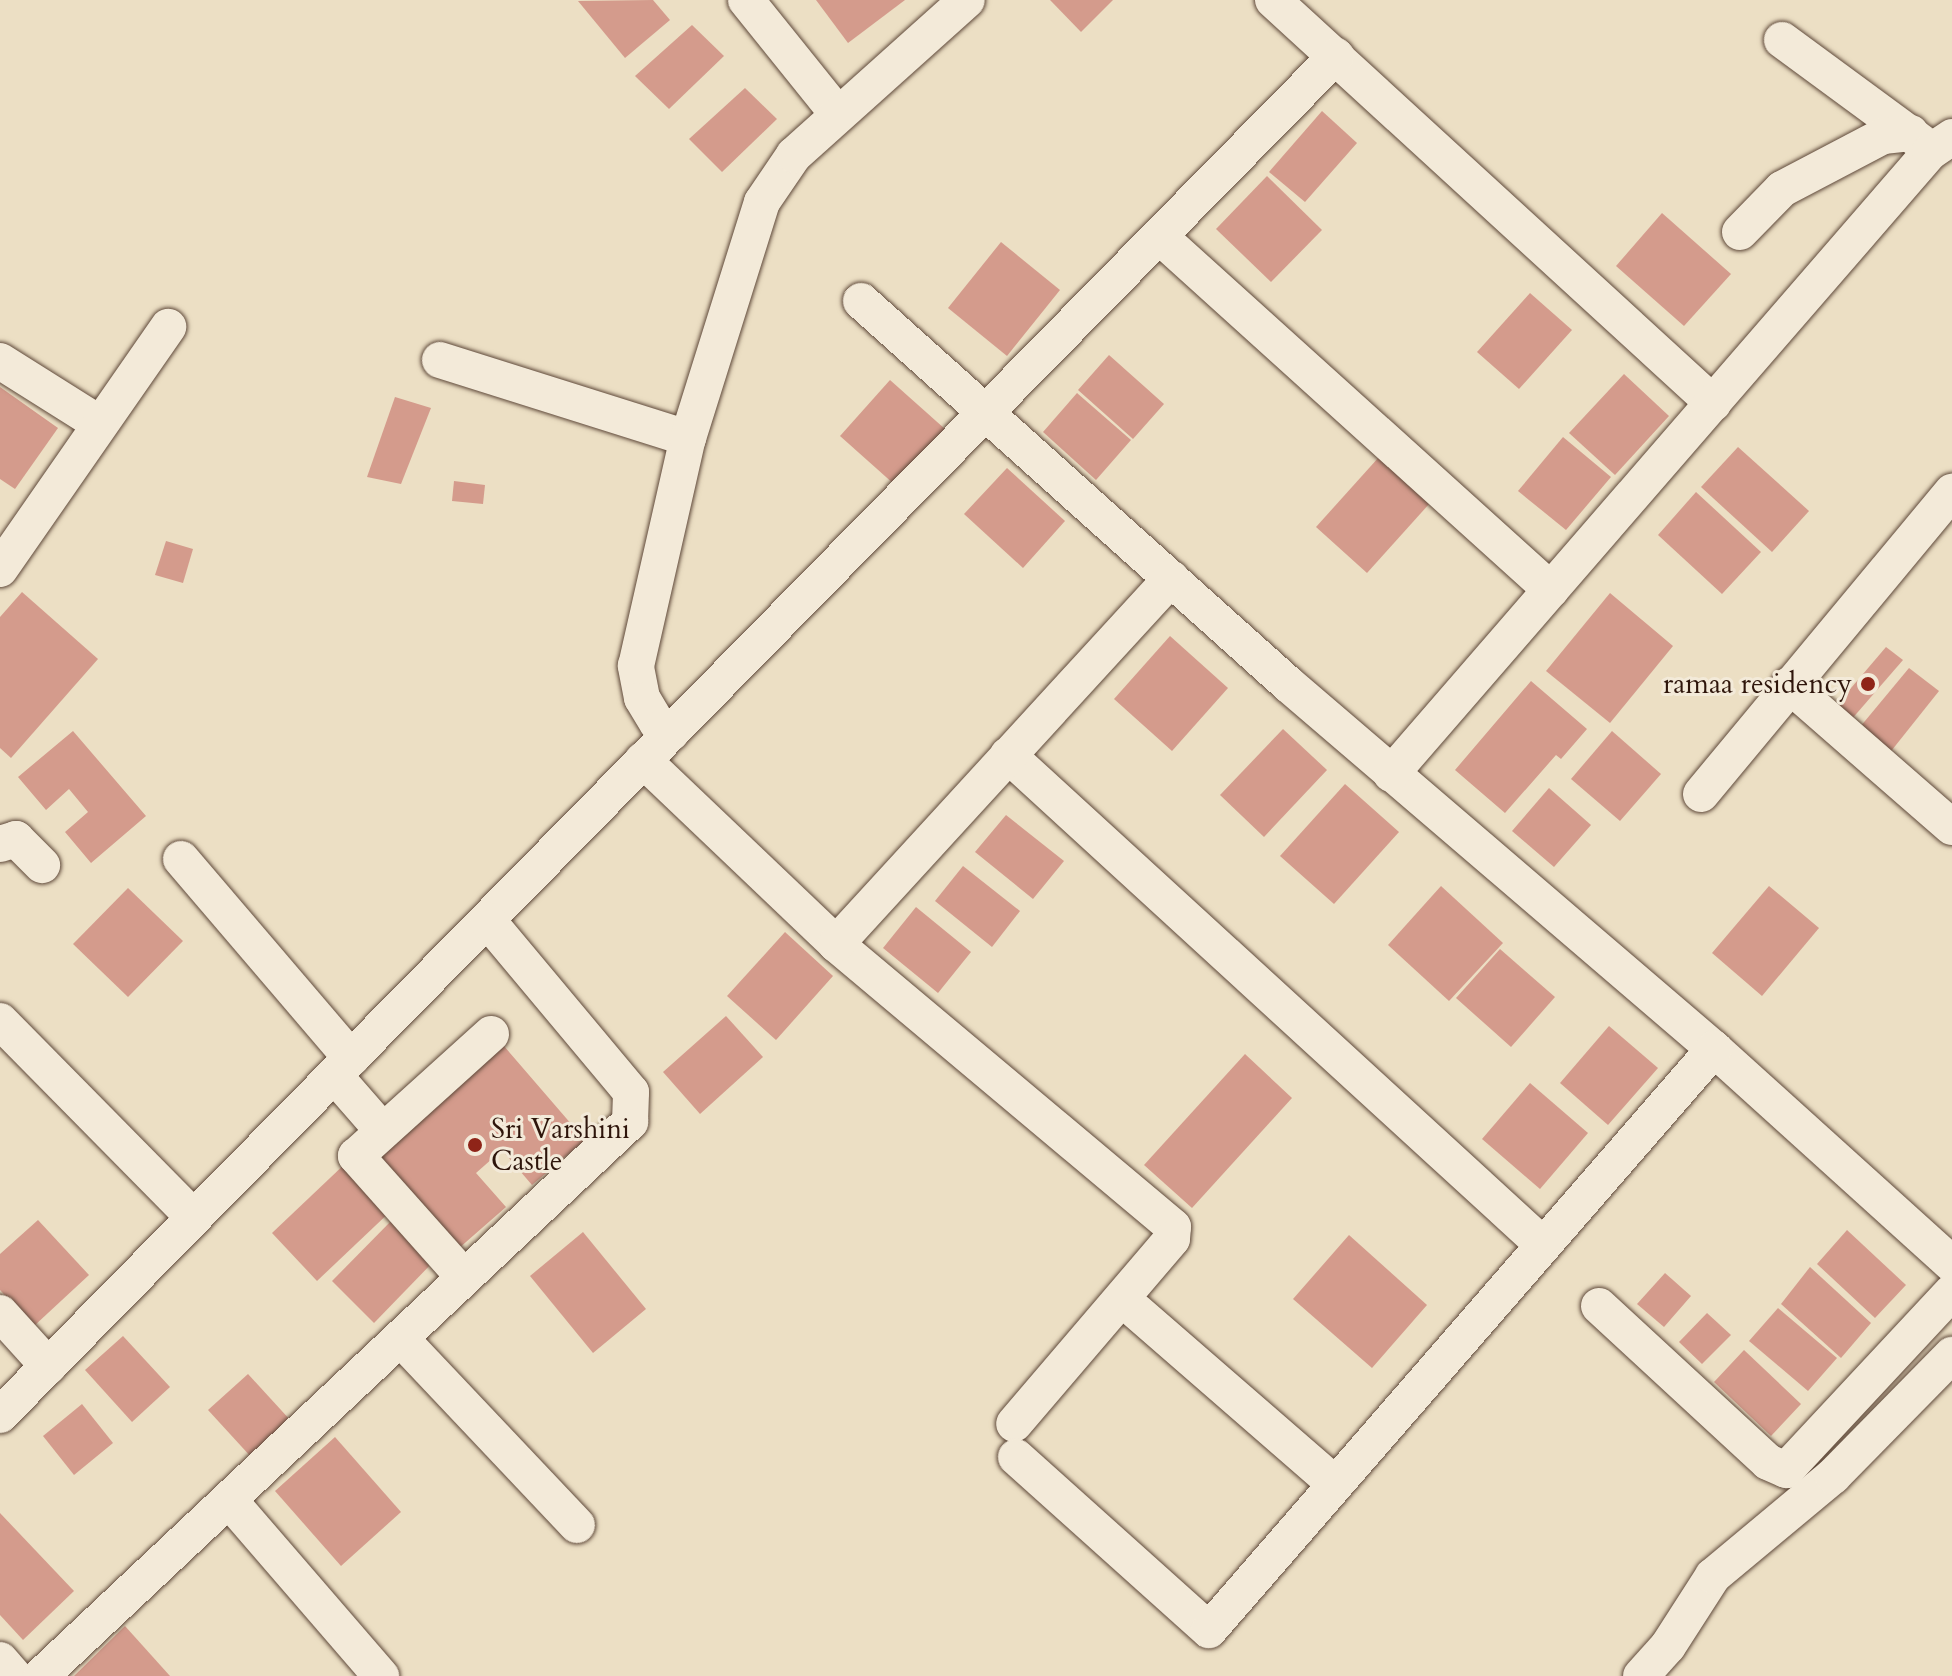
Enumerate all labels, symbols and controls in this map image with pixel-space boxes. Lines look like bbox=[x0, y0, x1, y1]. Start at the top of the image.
place label: ramaa residency bbox=[1663, 667, 1852, 701]
marker: ramaa residency bbox=[1859, 675, 1877, 693]
place label: Sri Varshini Castle bbox=[491, 1112, 630, 1178]
marker: Sri Varshini Castle bbox=[466, 1136, 484, 1154]

